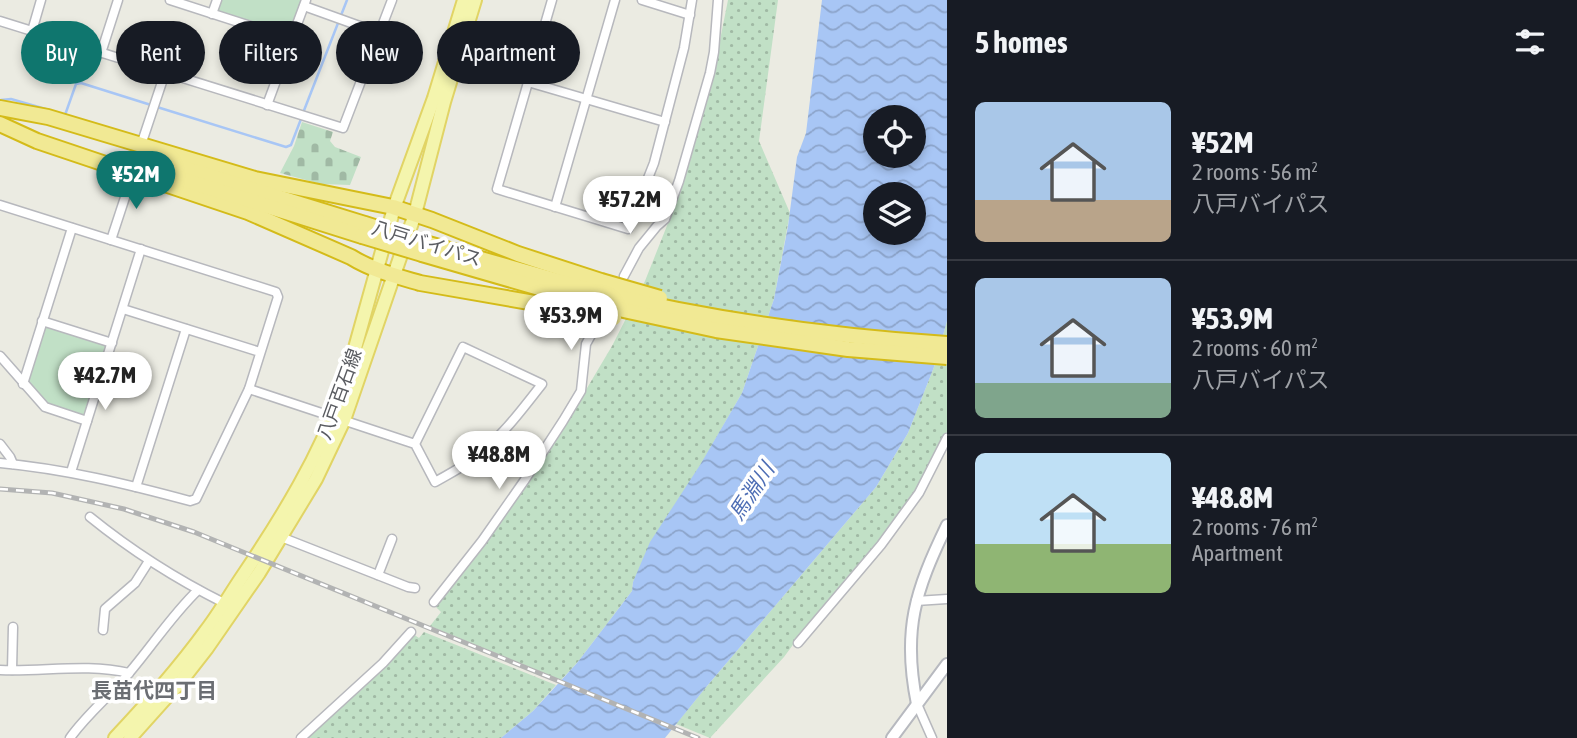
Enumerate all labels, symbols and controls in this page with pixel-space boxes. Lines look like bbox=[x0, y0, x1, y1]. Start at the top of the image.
chip: Buy bbox=[21, 21, 102, 84]
chip: Rent bbox=[116, 21, 205, 84]
chip: Filters bbox=[219, 21, 322, 84]
chip: New bbox=[336, 21, 423, 84]
chip: Apartment bbox=[437, 21, 580, 84]
icon: filters bbox=[1511, 23, 1549, 61]
text: 5 homes bbox=[975, 25, 1068, 59]
map controls bbox=[863, 105, 926, 245]
button: locate bbox=[863, 105, 926, 168]
text: ¥52M bbox=[1192, 125, 1254, 159]
icon: home bbox=[1031, 130, 1115, 214]
pin: ¥52M bbox=[95, 152, 177, 211]
text: 2 rooms · 56 m² bbox=[1192, 159, 1318, 185]
text: ¥52M bbox=[112, 161, 160, 187]
pin: ¥57.2M bbox=[573, 176, 687, 236]
button: layers bbox=[863, 182, 926, 245]
text: ¥57.2M bbox=[599, 186, 661, 212]
text: 八戸バイパス bbox=[1192, 191, 1330, 217]
street label: 八戸バイパス bbox=[369, 216, 485, 270]
pin: ¥53.9M bbox=[514, 292, 628, 352]
text: ¥53.9M bbox=[1192, 301, 1273, 335]
text: ¥53.9M bbox=[540, 302, 602, 328]
icon: home bbox=[1031, 306, 1115, 390]
text: 2 rooms · 60 m² bbox=[1192, 335, 1318, 361]
street label: 八戸百石線 bbox=[312, 346, 366, 442]
pin: ¥42.7M bbox=[48, 352, 162, 412]
text: ¥42.7M bbox=[74, 362, 136, 388]
text: 八戸バイパス bbox=[1192, 367, 1330, 393]
pin: ¥48.8M bbox=[442, 432, 556, 491]
text: ¥48.8M bbox=[468, 441, 530, 467]
water label: 馬淵川 bbox=[724, 456, 779, 524]
text: ¥48.8M bbox=[1192, 480, 1273, 514]
icon: home bbox=[1031, 481, 1115, 565]
text: 2 rooms · 76 m² bbox=[1192, 514, 1318, 540]
text: Apartment bbox=[1192, 540, 1283, 566]
district label: 長苗代四丁目 bbox=[91, 678, 217, 702]

